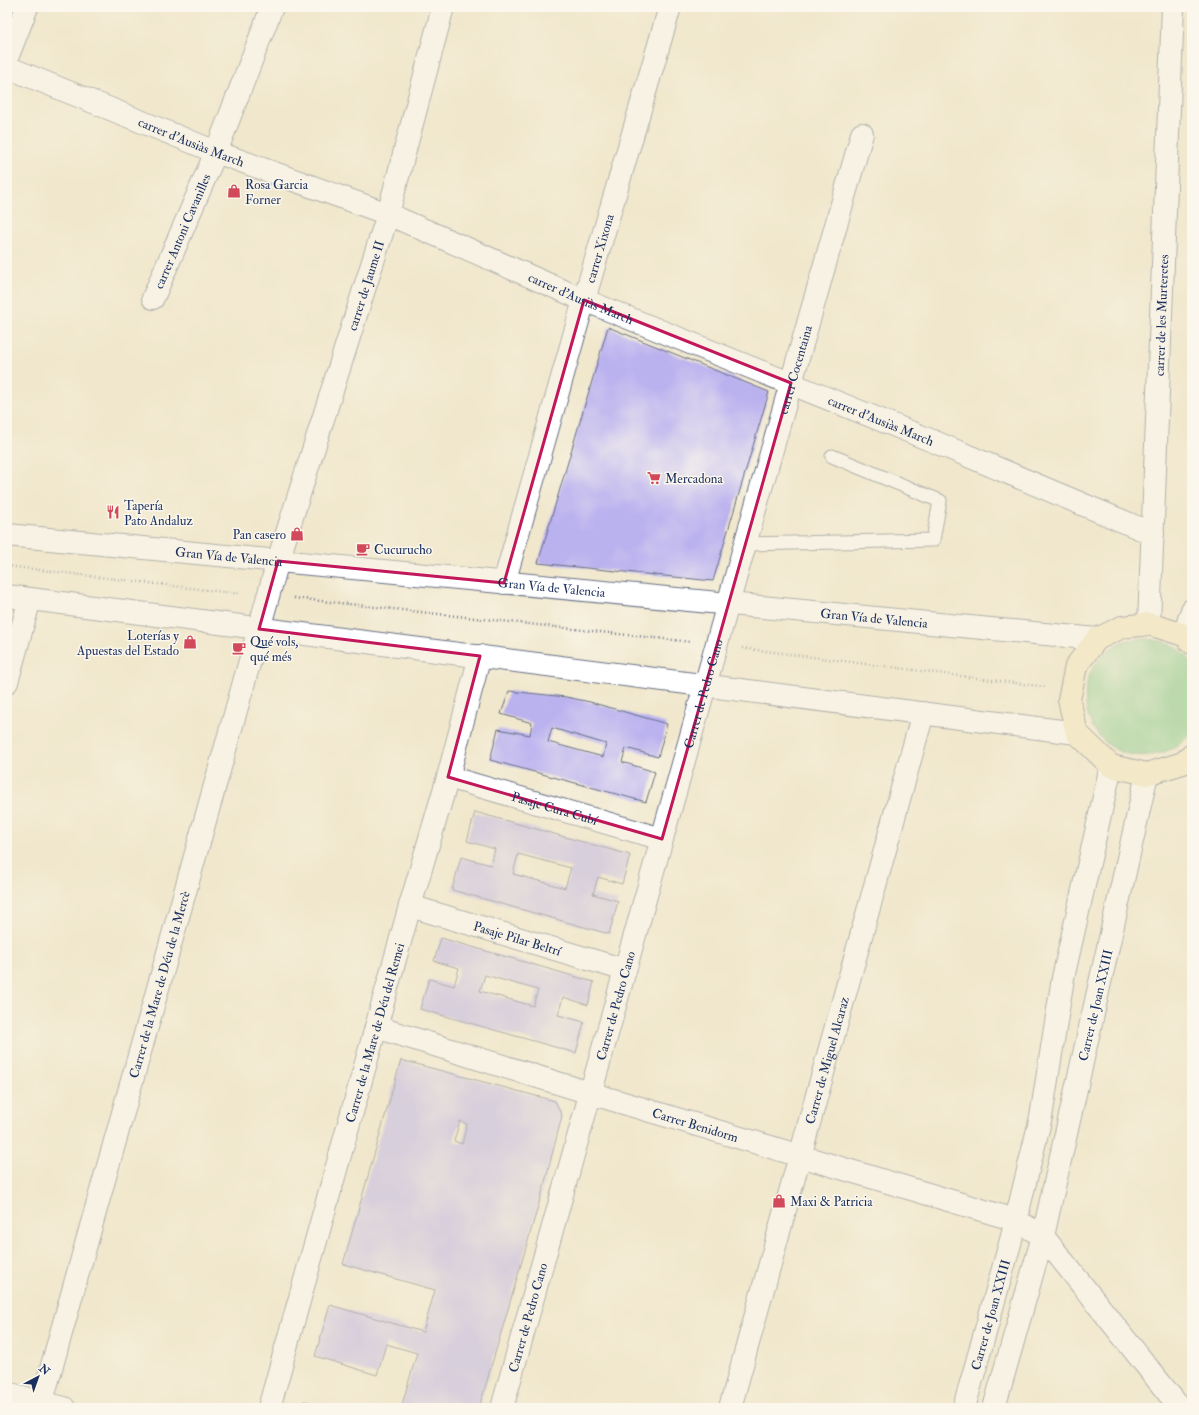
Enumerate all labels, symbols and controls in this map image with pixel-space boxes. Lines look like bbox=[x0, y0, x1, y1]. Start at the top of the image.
street label: carrer d'Ausiàs March bbox=[136, 114, 247, 171]
street label: carrer Antoni Cavanilles bbox=[151, 171, 215, 291]
place label: Rosa Garcia Forner bbox=[245, 177, 309, 208]
shop icon: Rosa Garcia Forner bbox=[226, 183, 242, 199]
street label: carrer Xixona bbox=[582, 212, 618, 285]
street label: carrer de Jaume II bbox=[345, 239, 388, 333]
street label: carrer de les Murteretes bbox=[1152, 254, 1172, 376]
street label: carrer d'Ausiàs March bbox=[526, 270, 636, 328]
street label: carrer Cocentaina bbox=[776, 323, 816, 416]
street label: carrer d'Ausiàs March bbox=[825, 393, 936, 450]
supermarket icon: Mercadona bbox=[646, 470, 662, 486]
place label: Mercadona bbox=[665, 471, 724, 487]
place label: Tapería Pato Andaluz bbox=[124, 498, 193, 529]
restaurant icon: Tapería Pato Andaluz bbox=[105, 504, 121, 520]
shop icon: Pan casero bbox=[289, 526, 305, 542]
place label: Pan casero bbox=[232, 527, 286, 543]
cafe icon: Cucurucho bbox=[355, 541, 371, 557]
place label: Cucurucho bbox=[374, 542, 432, 558]
street label: Gran Vía de Valencia bbox=[174, 544, 284, 570]
street label: Gran Vía de Valencia bbox=[497, 575, 607, 601]
street label: Gran Vía de Valencia bbox=[820, 606, 929, 632]
place label: Loterías y Apuestas del Estado bbox=[76, 628, 179, 660]
shop icon: Loterías y Apuestas del Estado bbox=[182, 634, 198, 650]
place label: Qué vols, qué més bbox=[250, 634, 298, 665]
street label: Carrer de Pedro Cano bbox=[681, 637, 727, 750]
cafe icon: Qué vols, qué més bbox=[231, 640, 247, 656]
street label: Pasaje Cura Cubí bbox=[510, 789, 601, 829]
street label: Carrer de la Mare de Déu de la Mercè bbox=[126, 889, 194, 1080]
street label: Pasaje Pilar Beltrí bbox=[471, 918, 564, 960]
street label: Carrer de la Mare de Déu del Remei bbox=[343, 941, 408, 1125]
street label: Carrer de Joan XXIII bbox=[1075, 948, 1117, 1063]
street label: Carrer de Pedro Cano bbox=[593, 949, 639, 1062]
street label: Carrer de Miguel Alcaraz bbox=[802, 994, 853, 1126]
street label: Carrer Benidorm bbox=[650, 1105, 740, 1146]
shop icon: Maxi & Patricia bbox=[771, 1193, 787, 1209]
place label: Maxi & Patricia bbox=[790, 1194, 873, 1210]
street label: Carrer de Joan XXIII bbox=[968, 1258, 1014, 1372]
street label: Carrer de Pedro Cano bbox=[505, 1261, 551, 1374]
north arrow bbox=[18, 1357, 58, 1397]
text: N bbox=[35, 1361, 53, 1379]

